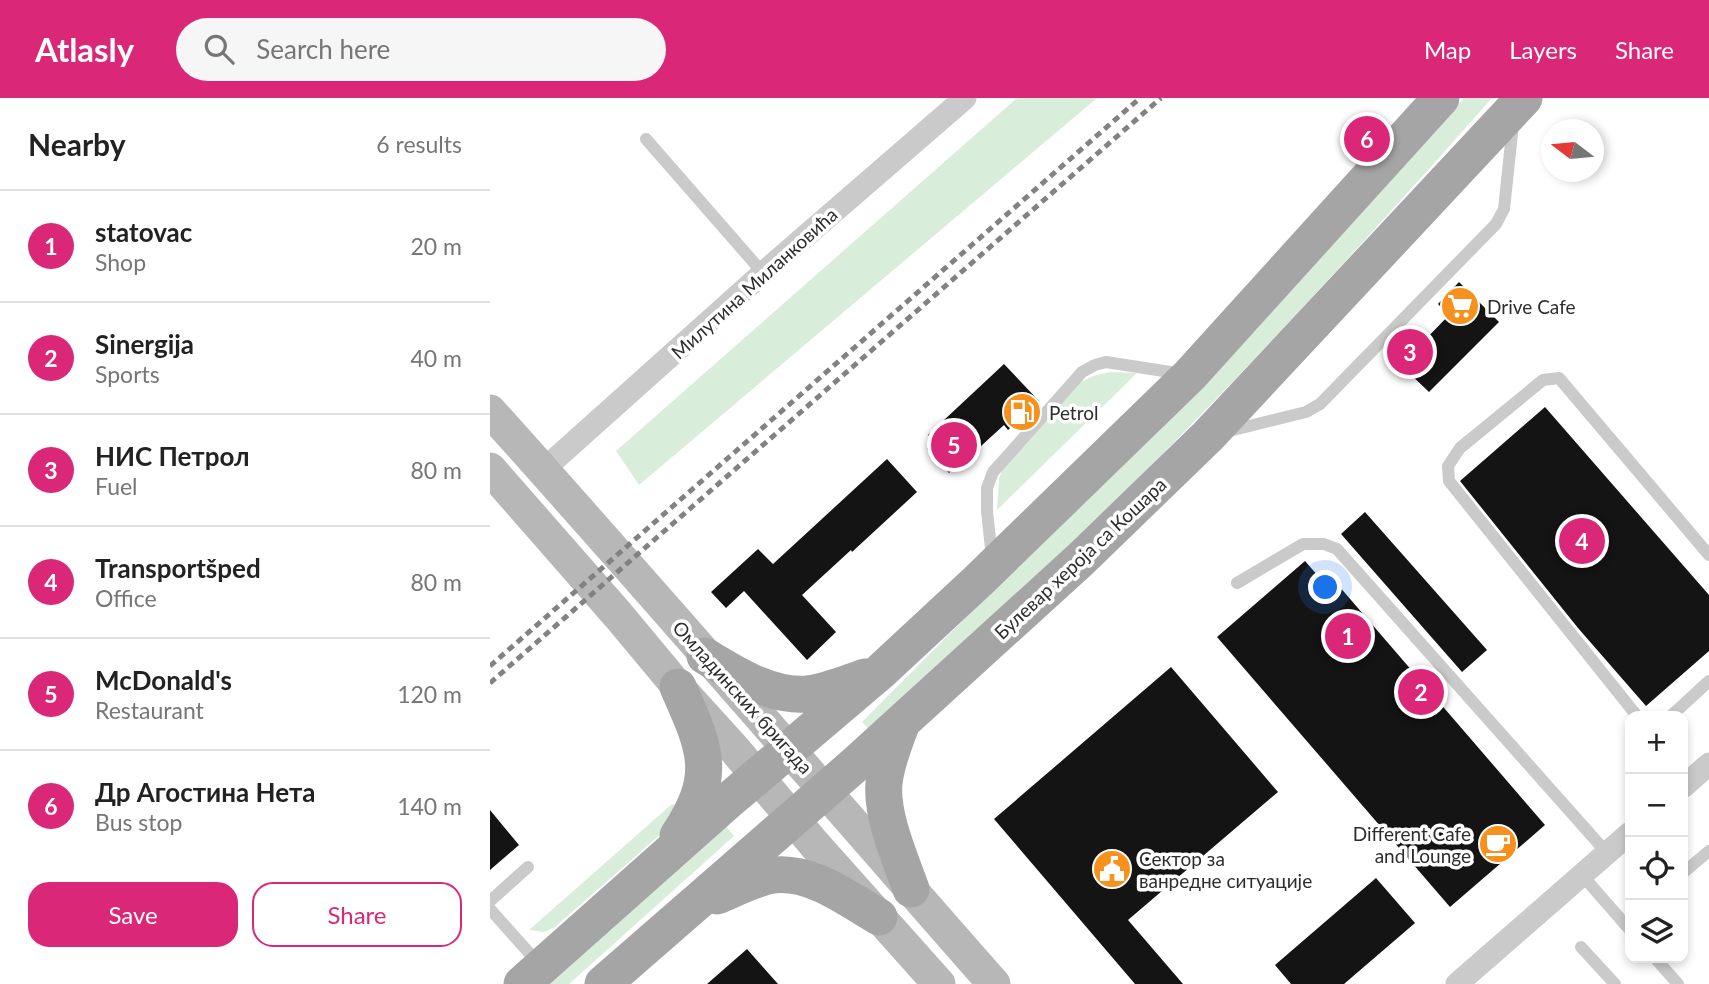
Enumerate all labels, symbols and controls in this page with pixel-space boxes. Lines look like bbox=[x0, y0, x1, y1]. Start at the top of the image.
search box bbox=[176, 18, 666, 81]
text: Atlasly bbox=[35, 29, 134, 69]
icon: search bbox=[200, 30, 238, 68]
text: Search here bbox=[256, 33, 390, 65]
text: Map bbox=[1424, 35, 1471, 64]
text: Layers bbox=[1509, 35, 1577, 64]
text: Share bbox=[1615, 35, 1674, 64]
pin: 6 bbox=[1344, 113, 1390, 165]
north arrow bbox=[1541, 119, 1604, 182]
text: Nearby bbox=[28, 126, 126, 162]
text: 6 results bbox=[376, 130, 462, 158]
street label: Милутина Миланковића bbox=[666, 202, 842, 364]
text: statovac bbox=[95, 216, 192, 248]
text: 1 bbox=[44, 232, 58, 260]
text: 20 m bbox=[411, 232, 462, 260]
text: Shop bbox=[95, 248, 146, 276]
supermarket icon: Drive Cafe bbox=[1439, 285, 1481, 327]
place label: Drive Cafe bbox=[1487, 295, 1576, 318]
pin: 3 bbox=[1387, 326, 1433, 378]
text: Sinergija bbox=[95, 328, 194, 360]
text: 2 bbox=[44, 344, 58, 372]
text: 40 m bbox=[411, 344, 462, 372]
text: Sports bbox=[95, 360, 160, 388]
fuel station icon: Petrol bbox=[1001, 391, 1043, 433]
place label: Petrol bbox=[1049, 401, 1098, 424]
pin: 5 bbox=[931, 419, 977, 471]
text: НИС Петрол bbox=[95, 440, 250, 472]
text: 3 bbox=[44, 456, 58, 484]
text: 80 m bbox=[411, 456, 462, 484]
text: Fuel bbox=[95, 472, 138, 500]
street label: Булевар хероја са Кошара bbox=[989, 472, 1171, 644]
pin: 4 bbox=[1559, 515, 1605, 567]
text: Transportšped bbox=[95, 552, 261, 584]
text: 4 bbox=[44, 568, 58, 596]
text: 80 m bbox=[411, 568, 462, 596]
your location bbox=[1308, 570, 1342, 604]
text: Office bbox=[95, 584, 157, 612]
pin: 1 bbox=[1325, 610, 1371, 662]
street label: Омладинских бригада bbox=[668, 616, 818, 778]
text: McDonald's bbox=[95, 664, 232, 696]
pin: 2 bbox=[1398, 666, 1444, 718]
text: 5 bbox=[44, 680, 58, 708]
text: 120 m bbox=[397, 680, 462, 708]
text: Restaurant bbox=[95, 696, 204, 724]
map controls bbox=[1625, 711, 1688, 963]
button: + bbox=[1625, 711, 1688, 774]
button: − bbox=[1625, 774, 1688, 837]
text: Др Агостина Нета bbox=[95, 776, 315, 808]
text: 6 bbox=[44, 792, 58, 820]
text: 140 m bbox=[397, 792, 462, 820]
text: Bus stop bbox=[95, 808, 182, 836]
place label: Different Cafe and Lounge bbox=[1353, 822, 1471, 867]
cafe icon: Different Cafe and Lounge bbox=[1477, 823, 1519, 865]
button: locate bbox=[1625, 837, 1688, 900]
place label: Сектор за ванредне ситуације bbox=[1139, 847, 1312, 892]
public building icon: Сектор за ванредне ситуације bbox=[1091, 848, 1133, 890]
button: Save bbox=[28, 882, 238, 947]
button: Share bbox=[252, 882, 462, 947]
button: layers bbox=[1625, 900, 1688, 963]

